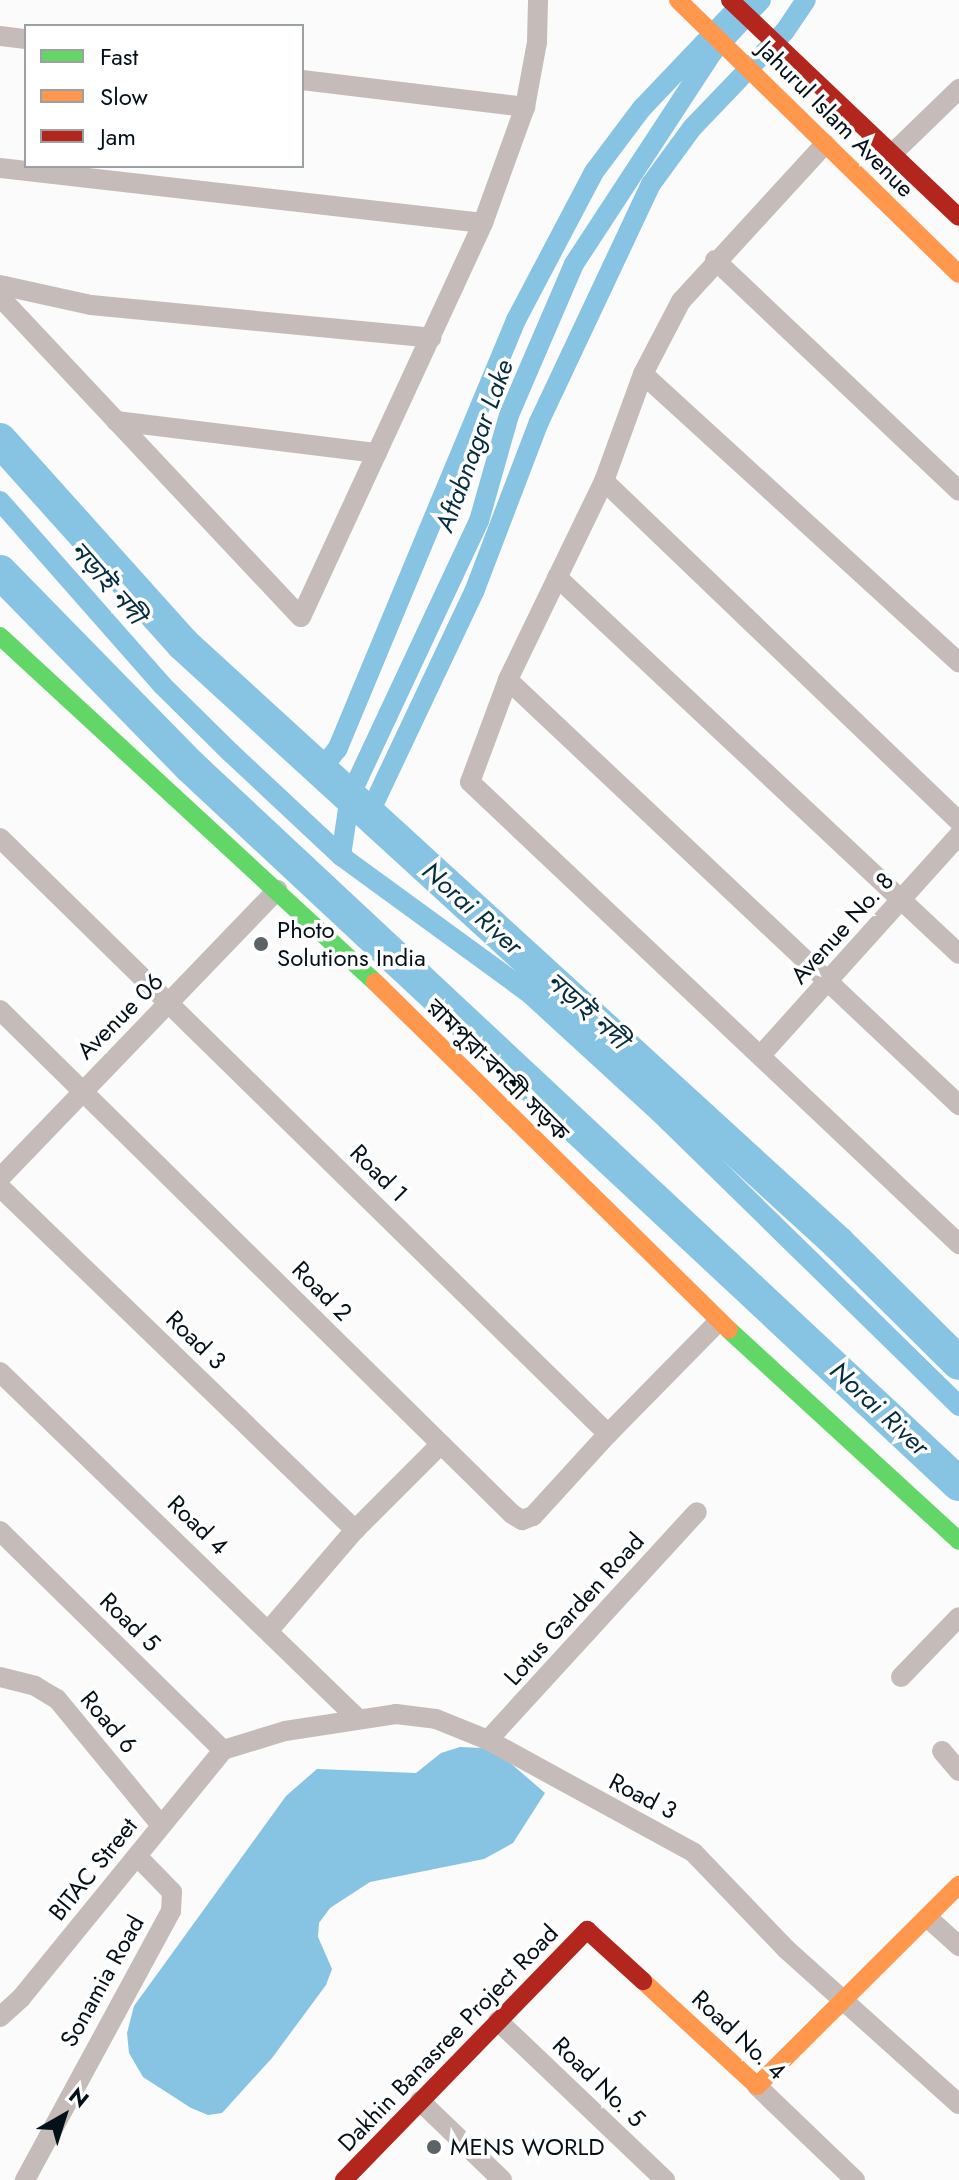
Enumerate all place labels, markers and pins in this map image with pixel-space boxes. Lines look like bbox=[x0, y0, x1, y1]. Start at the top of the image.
place label: Photo Solutions India bbox=[277, 916, 426, 972]
marker: Photo Solutions India bbox=[252, 935, 270, 953]
place label: MENS WORLD bbox=[450, 2133, 605, 2161]
marker: MENS WORLD bbox=[425, 2138, 443, 2156]

